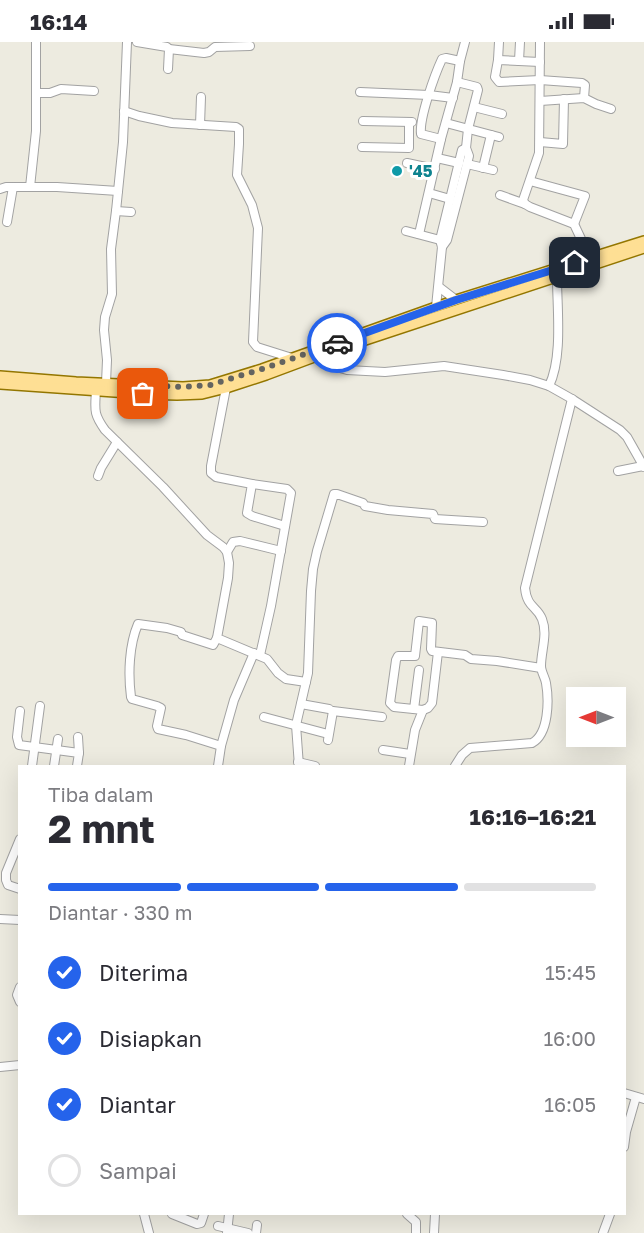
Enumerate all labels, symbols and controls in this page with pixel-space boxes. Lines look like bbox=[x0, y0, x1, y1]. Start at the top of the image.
text: 16:14 bbox=[30, 8, 87, 35]
place label: '45 bbox=[409, 161, 433, 181]
marker: '45 bbox=[390, 164, 404, 178]
pin bbox=[549, 237, 600, 288]
icon: home bbox=[558, 246, 591, 279]
courier bbox=[307, 313, 367, 373]
icon: car bbox=[321, 327, 354, 360]
pin bbox=[117, 368, 168, 419]
icon: bag bbox=[126, 377, 159, 410]
north arrow bbox=[566, 687, 626, 747]
map controls bbox=[566, 687, 626, 747]
text: Tiba dalam bbox=[48, 782, 153, 806]
text: 16:16–16:21 bbox=[470, 803, 596, 830]
text: 2 mnt bbox=[48, 805, 155, 852]
text: Diantar · 330 m bbox=[48, 900, 192, 924]
icon: check bbox=[48, 956, 81, 989]
text: Diterima bbox=[99, 959, 188, 986]
text: 15:45 bbox=[545, 960, 596, 984]
icon: check bbox=[48, 1022, 81, 1055]
text: Disiapkan bbox=[99, 1025, 202, 1052]
text: 16:00 bbox=[543, 1026, 596, 1050]
icon: check bbox=[48, 1088, 81, 1121]
text: Diantar bbox=[99, 1091, 176, 1118]
text: 16:05 bbox=[544, 1092, 596, 1116]
text: Sampai bbox=[99, 1157, 177, 1184]

